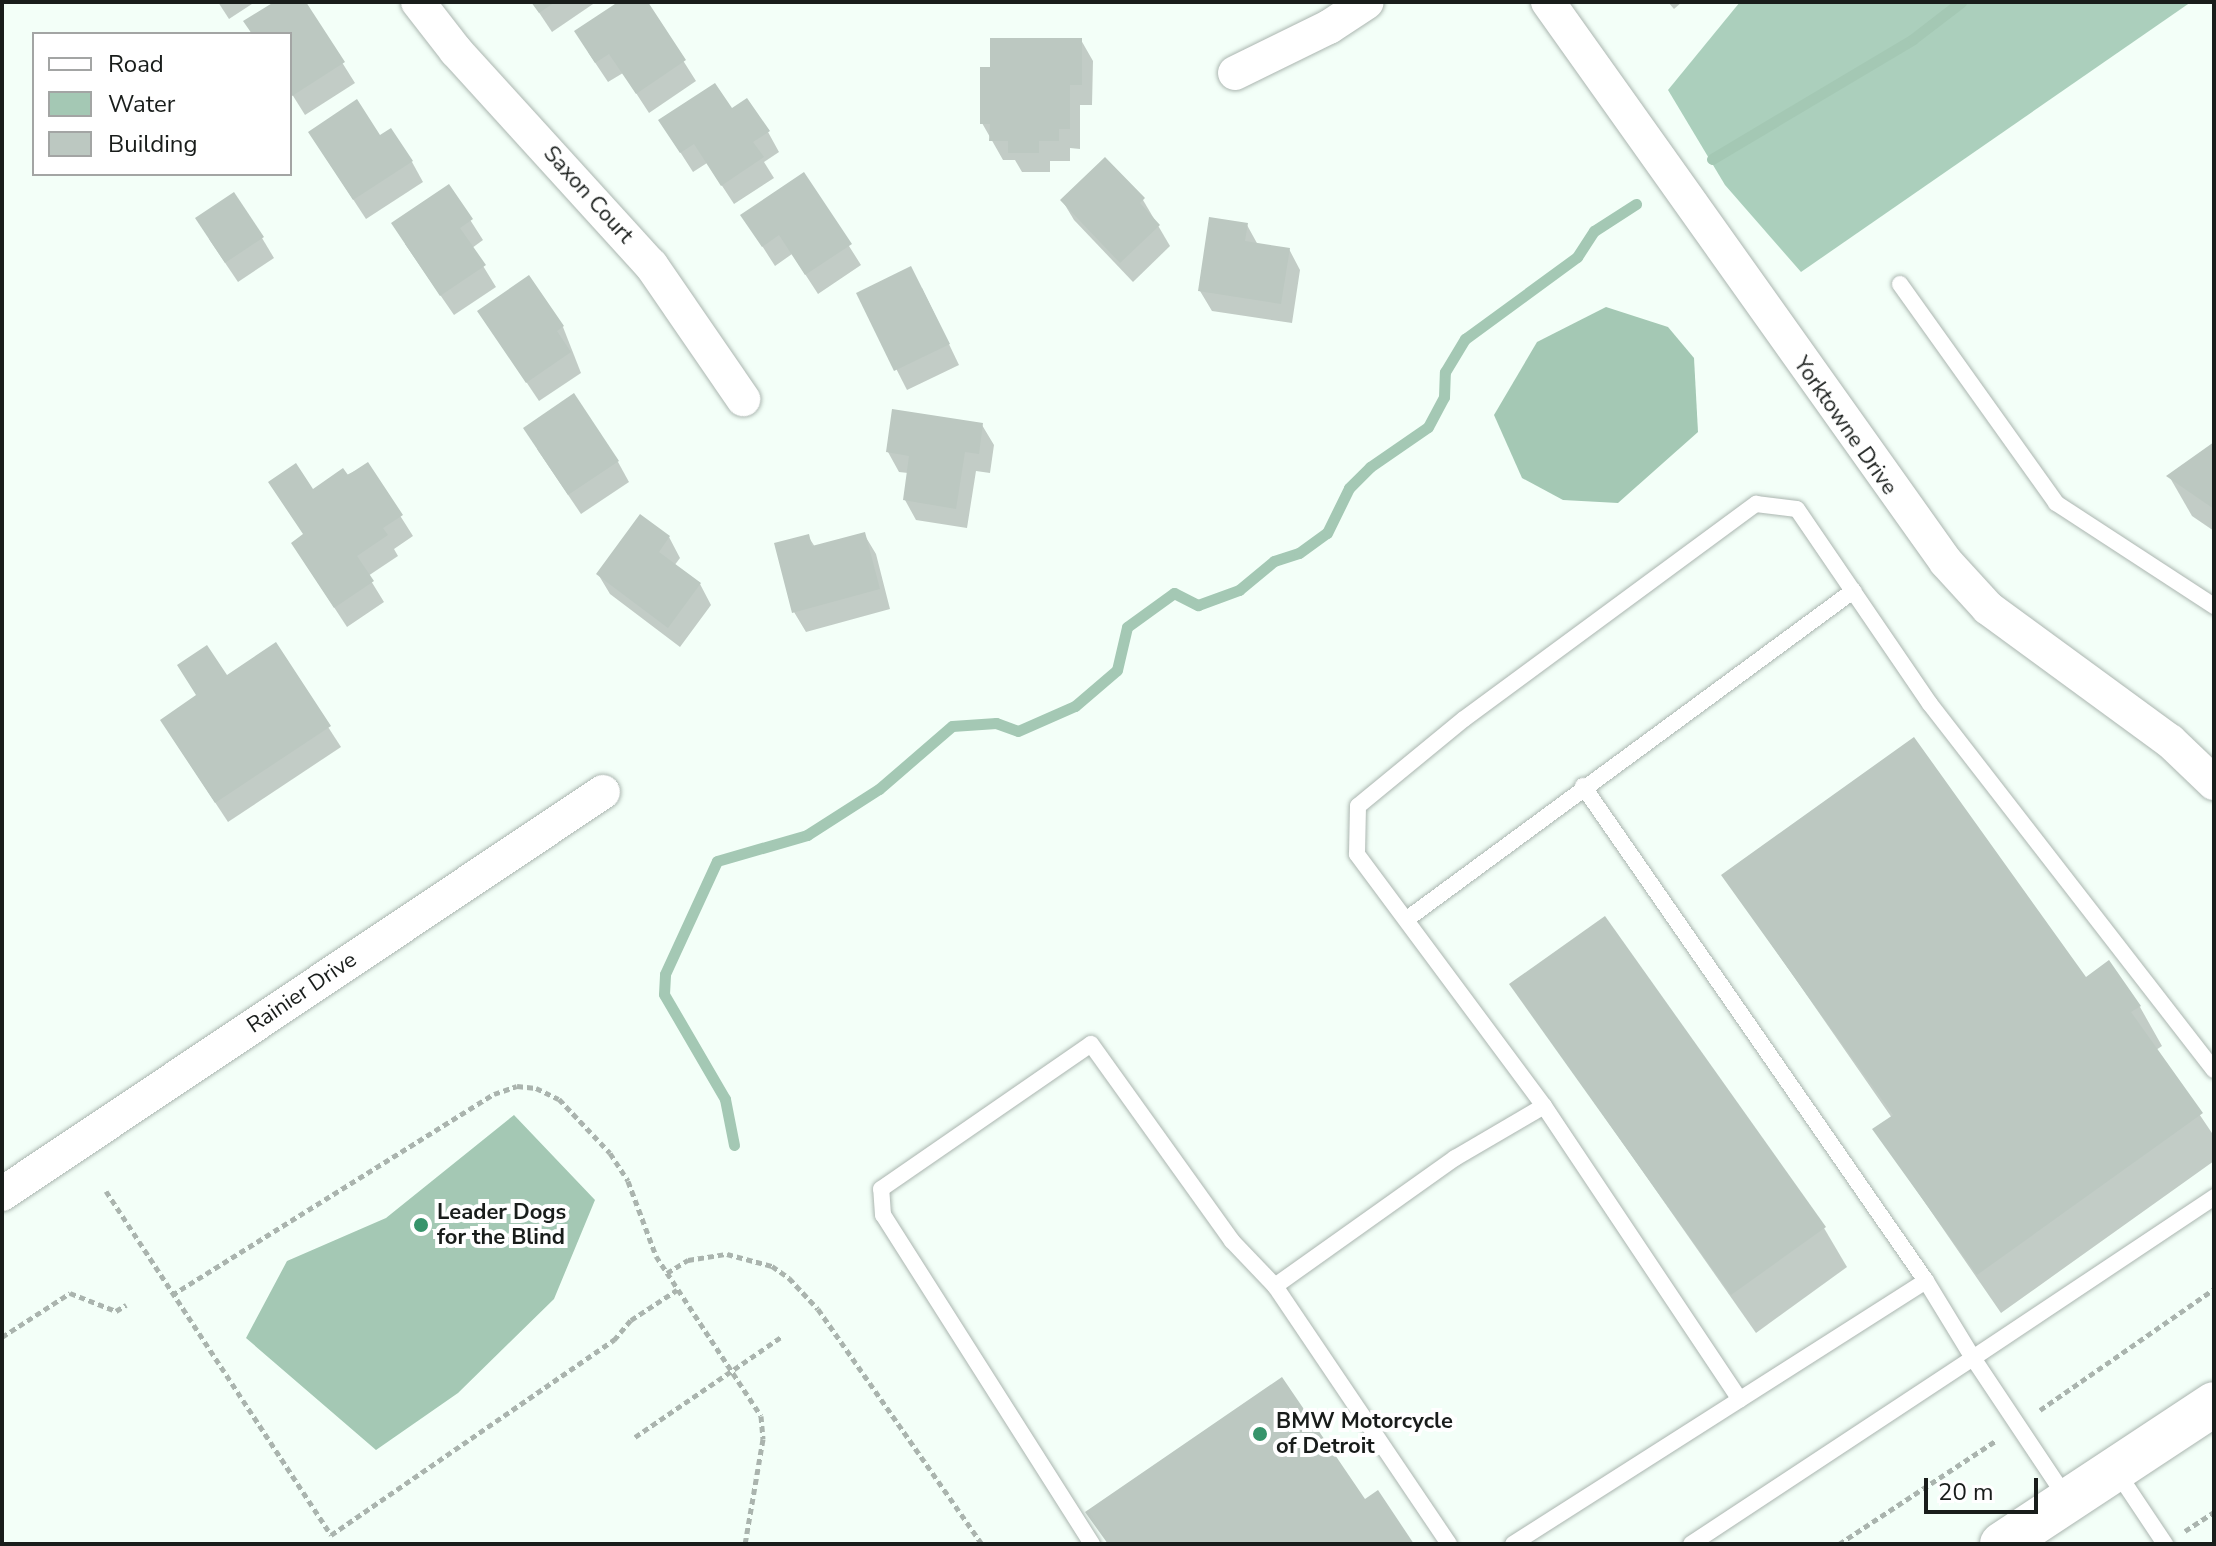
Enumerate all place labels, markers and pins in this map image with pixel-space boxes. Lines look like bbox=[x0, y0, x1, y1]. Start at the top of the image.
place label: Leader Dogs for the Blind bbox=[437, 1199, 566, 1250]
marker: Leader Dogs for the Blind bbox=[412, 1216, 430, 1234]
place label: BMW Motorcycle of Detroit bbox=[1276, 1408, 1453, 1460]
marker: BMW Motorcycle of Detroit bbox=[1251, 1425, 1269, 1443]

